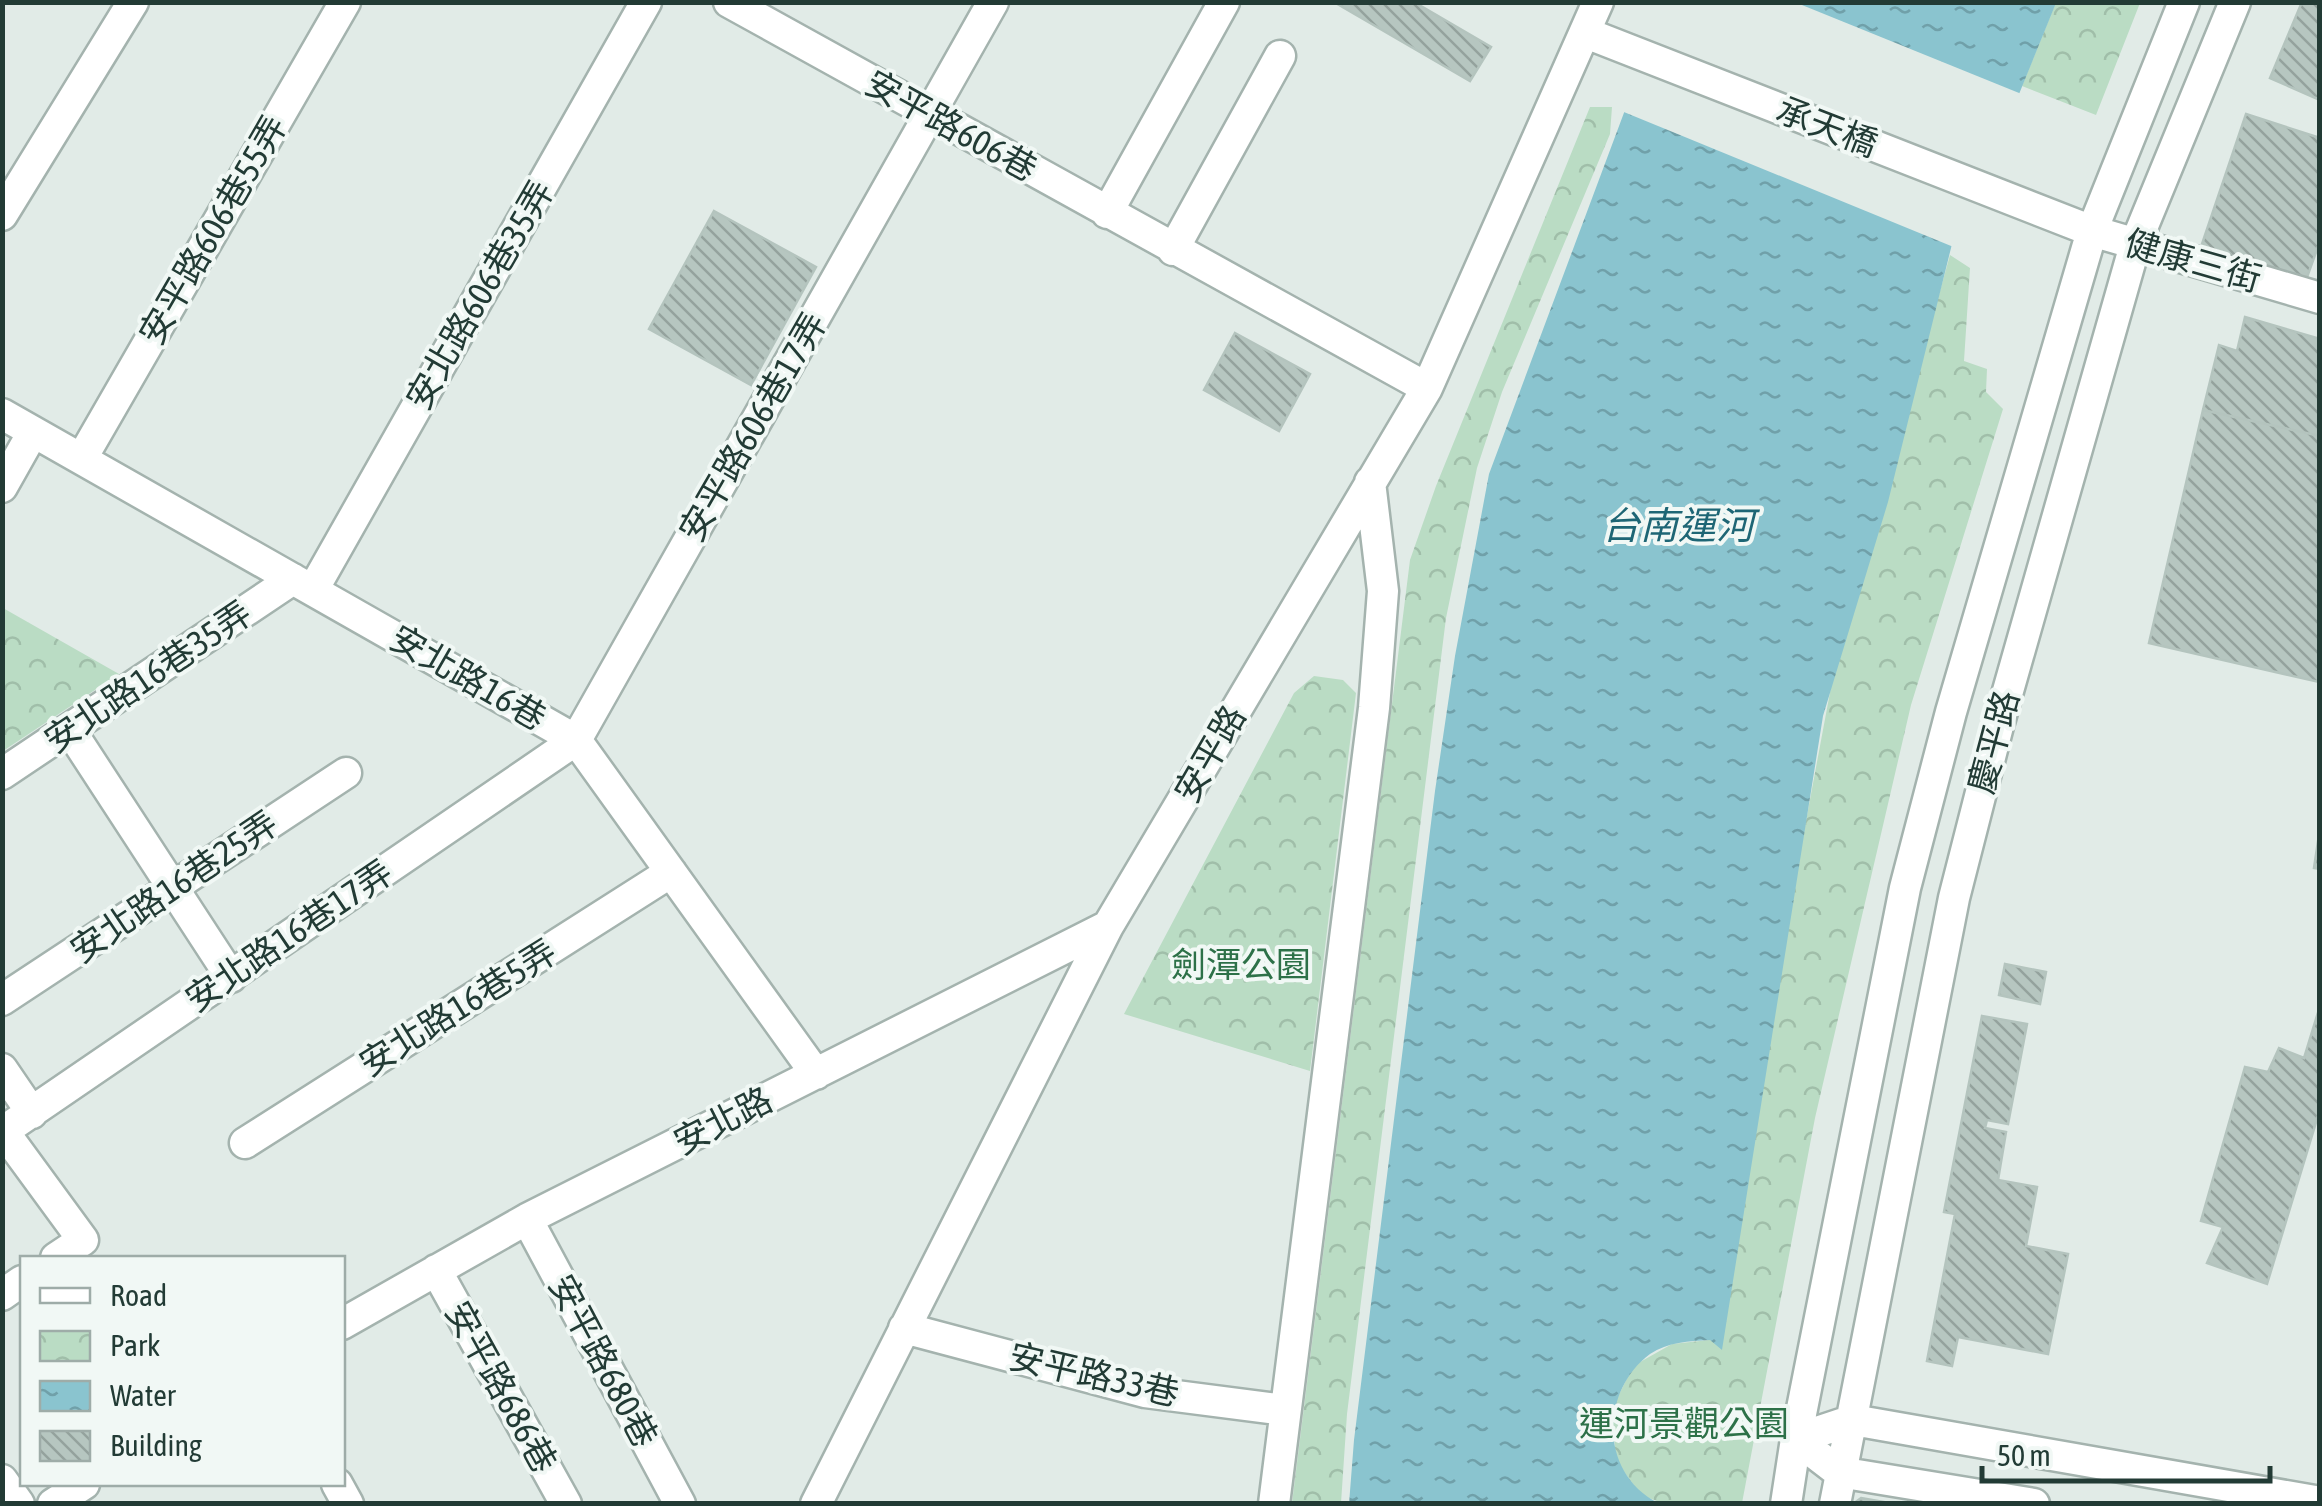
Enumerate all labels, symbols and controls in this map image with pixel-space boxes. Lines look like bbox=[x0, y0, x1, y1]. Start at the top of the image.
street label: 安平路606巷 bbox=[859, 62, 1044, 189]
street label: 承天橋 bbox=[1771, 89, 1884, 164]
street label: 安平路606巷55弄 bbox=[130, 108, 294, 351]
street label: 安北路606巷35弄 bbox=[397, 173, 561, 416]
street label: 健康三街 bbox=[2120, 222, 2266, 299]
street label: 安平路606巷17弄 bbox=[670, 305, 834, 548]
water label: 台南運河 bbox=[1602, 504, 1761, 547]
street label: 安北路16巷35弄 bbox=[36, 592, 258, 760]
street label: 安北路16巷 bbox=[384, 617, 553, 738]
street label: 慶平路 bbox=[1960, 686, 2026, 798]
street label: 安平路 bbox=[1166, 698, 1253, 809]
street label: 安北路16巷25弄 bbox=[62, 802, 284, 970]
street label: 安北路16巷17弄 bbox=[177, 851, 399, 1019]
street label: 安北路16巷5弄 bbox=[352, 931, 563, 1084]
park label: 劍潭公園 bbox=[1171, 944, 1311, 984]
street label: 安北路 bbox=[667, 1078, 778, 1162]
legend bbox=[20, 1256, 345, 1486]
street label: 安平路680巷 bbox=[542, 1268, 666, 1454]
text: Road bbox=[110, 1278, 167, 1312]
street label: 安平路686巷 bbox=[438, 1294, 565, 1479]
text: Park bbox=[110, 1328, 160, 1362]
street label: 安平路33巷 bbox=[1005, 1335, 1183, 1413]
text: Water bbox=[110, 1378, 177, 1412]
park label: 運河景觀公園 bbox=[1579, 1403, 1789, 1443]
scale bar bbox=[1982, 1421, 2270, 1483]
text: Building bbox=[110, 1428, 202, 1462]
text: 50 m bbox=[1997, 1438, 2051, 1472]

